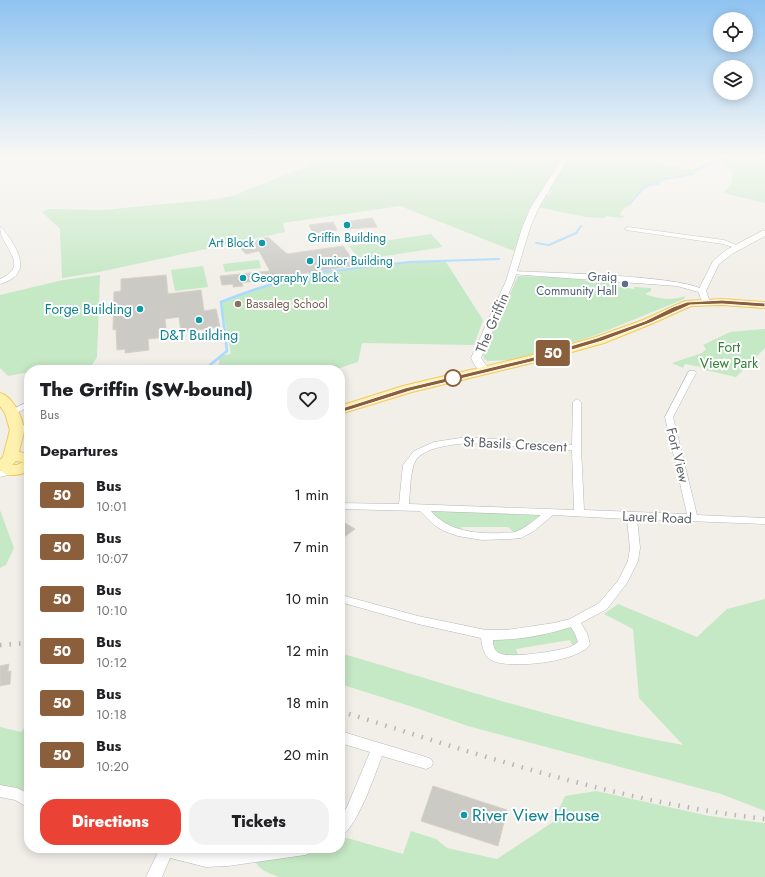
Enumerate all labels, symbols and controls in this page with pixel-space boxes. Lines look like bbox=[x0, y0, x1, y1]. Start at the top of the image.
map controls bbox=[713, 12, 753, 100]
button: locate bbox=[713, 12, 753, 52]
button: layers bbox=[713, 60, 753, 100]
marker: Griffin Building bbox=[342, 220, 352, 230]
place label: Griffin Building bbox=[308, 229, 386, 247]
place label: Art Block bbox=[208, 234, 255, 252]
marker: Art Block bbox=[257, 238, 267, 248]
place label: Junior Building bbox=[316, 252, 393, 270]
marker: Junior Building bbox=[305, 256, 315, 266]
place label: Graig Community Hall bbox=[536, 268, 617, 300]
place label: Geography Block bbox=[251, 269, 339, 287]
marker: Geography Block bbox=[238, 273, 248, 283]
marker: Graig Community Hall bbox=[620, 279, 630, 289]
street label: The Griffin bbox=[470, 290, 514, 356]
place label: Bassaleg School bbox=[246, 295, 328, 313]
place label: Forge Building bbox=[45, 299, 132, 319]
marker: Bassaleg School bbox=[233, 299, 243, 309]
marker: Forge Building bbox=[135, 304, 145, 314]
marker: D&T Building bbox=[194, 315, 204, 325]
place label: D&T Building bbox=[160, 325, 238, 345]
park label: Fort View Park bbox=[700, 337, 759, 373]
line badge: 50 bbox=[535, 340, 571, 366]
text: 50 bbox=[544, 343, 562, 363]
unlabelled marker bbox=[444, 369, 462, 387]
text: The Griffin (SW-bound) bbox=[40, 376, 253, 403]
button: heart bbox=[287, 378, 329, 420]
text: Bus bbox=[40, 405, 59, 424]
street label: Fort View bbox=[662, 425, 695, 485]
street label: St Basils Crescent bbox=[463, 431, 568, 457]
text: Departures bbox=[40, 440, 118, 462]
text: Bus bbox=[96, 475, 121, 497]
text: 1 min bbox=[294, 484, 329, 506]
text: 50 bbox=[53, 485, 71, 505]
text: 10:01 bbox=[96, 497, 127, 516]
street label: Laurel Road bbox=[622, 506, 692, 528]
text: Bus bbox=[96, 527, 121, 549]
text: 7 min bbox=[293, 536, 329, 558]
text: 50 bbox=[53, 537, 71, 557]
text: 10:07 bbox=[96, 549, 128, 568]
text: Bus bbox=[96, 579, 121, 601]
text: 10 min bbox=[285, 588, 329, 610]
text: 50 bbox=[53, 589, 71, 609]
text: 10:10 bbox=[96, 601, 127, 620]
text: Bus bbox=[96, 631, 121, 653]
text: 12 min bbox=[286, 640, 329, 662]
text: 50 bbox=[53, 641, 71, 661]
text: 10:12 bbox=[96, 653, 127, 672]
text: Bus bbox=[96, 683, 121, 705]
text: 18 min bbox=[286, 692, 329, 714]
text: 50 bbox=[53, 693, 71, 713]
text: 10:18 bbox=[96, 705, 127, 724]
text: Bus bbox=[96, 735, 121, 757]
text: 20 min bbox=[283, 744, 329, 766]
text: 50 bbox=[53, 745, 71, 765]
text: 10:20 bbox=[96, 757, 129, 776]
button: Directions bbox=[40, 799, 181, 845]
button: Tickets bbox=[189, 799, 329, 845]
place label: River View House bbox=[472, 803, 600, 827]
marker: River View House bbox=[459, 810, 469, 820]

